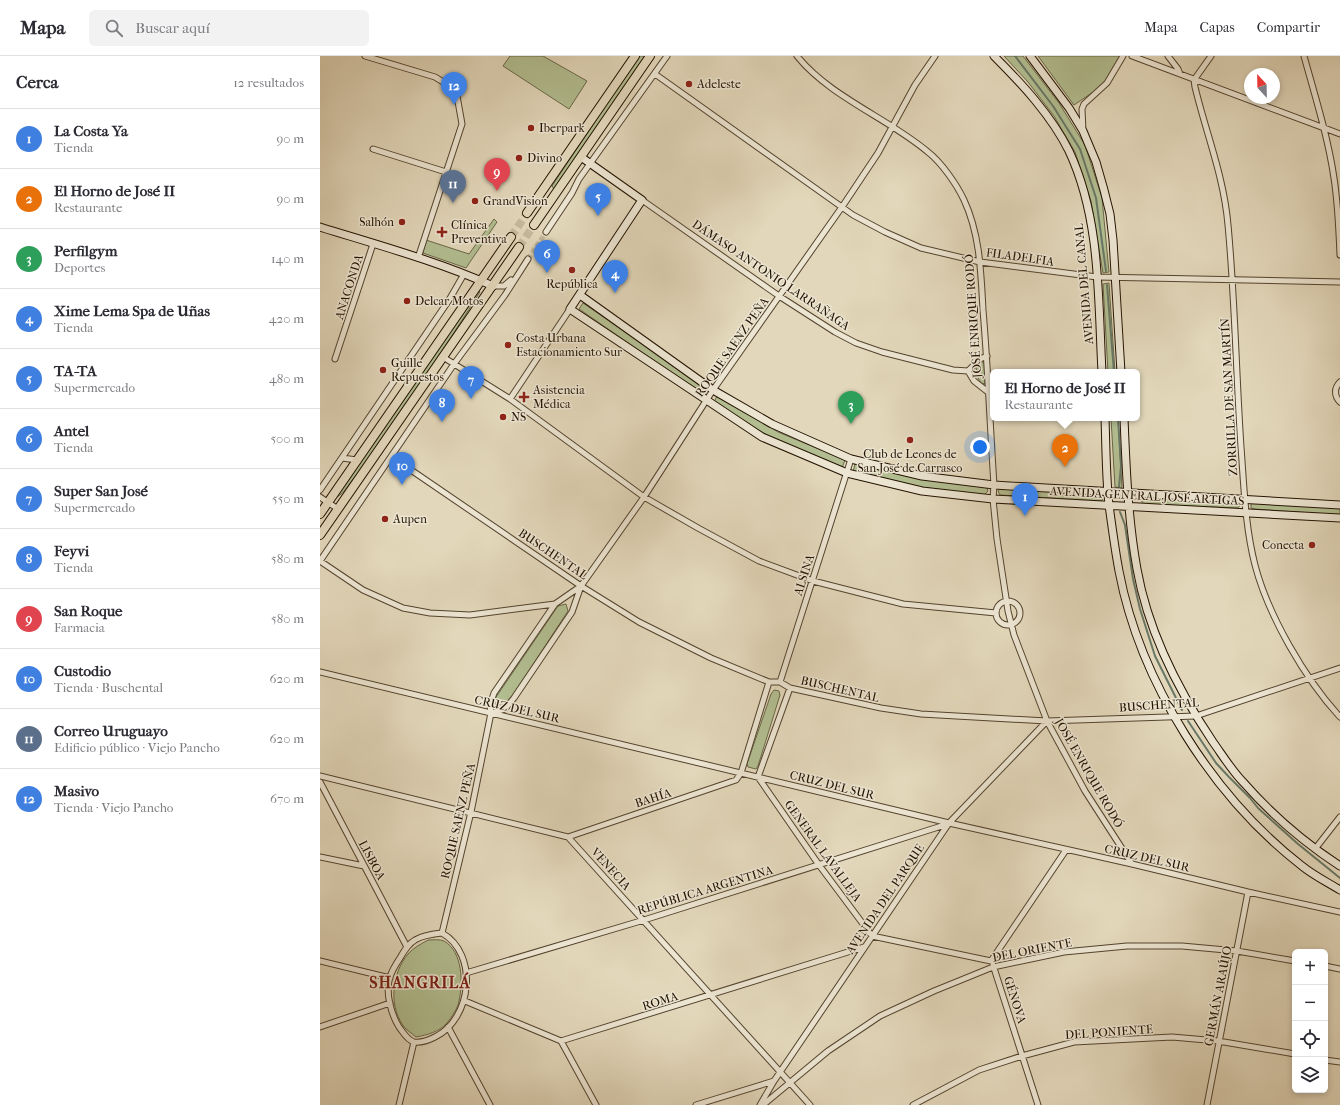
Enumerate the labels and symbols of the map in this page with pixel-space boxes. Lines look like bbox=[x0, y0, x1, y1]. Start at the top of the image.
north arrow bbox=[1244, 68, 1280, 104]
pin: 12 bbox=[441, 72, 467, 105]
place label: Adeleste bbox=[696, 77, 741, 91]
marker: Adeleste bbox=[684, 79, 694, 89]
place label: Iberpark bbox=[539, 121, 585, 135]
marker: Iberpark bbox=[526, 123, 536, 133]
place label: Divino bbox=[527, 151, 562, 165]
marker: Divino bbox=[514, 153, 524, 163]
pin: 9 bbox=[484, 158, 510, 191]
pin: 11 bbox=[440, 170, 466, 203]
pin: 5 bbox=[585, 183, 611, 216]
place label: GrandVision bbox=[483, 194, 548, 208]
marker: GrandVision bbox=[470, 196, 480, 206]
place label: Salhón bbox=[359, 215, 394, 229]
street label: DÁMASO ANTONIO LARRAÑAGA bbox=[690, 216, 853, 333]
marker: Salhón bbox=[397, 217, 407, 227]
place label: Clínica Preventiva bbox=[451, 218, 507, 246]
street label: AVENIDA DEL CANAL bbox=[1072, 222, 1096, 346]
marker: Clínica Preventiva bbox=[436, 226, 448, 238]
pin: 6 bbox=[534, 240, 560, 273]
street label: FILADELFIA bbox=[985, 245, 1055, 269]
street label: ANACONDA bbox=[332, 253, 366, 322]
street label: JOSÉ ENRIQUE RODÓ bbox=[961, 254, 984, 380]
pin: 4 bbox=[602, 260, 628, 293]
marker: República bbox=[567, 265, 577, 275]
place label: República bbox=[546, 277, 598, 291]
place label: Delcar Motos bbox=[415, 294, 484, 308]
street label: ROQUE SAENZ PEÑA bbox=[692, 294, 772, 400]
marker: Delcar Motos bbox=[402, 296, 412, 306]
street label: ZORRILLA DE SAN MARTÍN bbox=[1217, 318, 1240, 476]
place label: Costa Urbana Estacionamiento Sur bbox=[516, 331, 623, 359]
marker: Costa Urbana Estacionamiento Sur bbox=[503, 340, 513, 350]
place label: Guille Repuestos bbox=[391, 356, 444, 384]
marker: Guille Repuestos bbox=[378, 365, 388, 375]
pin: 7 bbox=[458, 366, 484, 399]
place label: Asistencia Médica bbox=[532, 383, 585, 411]
pin: 8 bbox=[429, 389, 455, 422]
marker: Asistencia Médica bbox=[518, 391, 530, 403]
pin: 3 bbox=[838, 391, 864, 424]
place label: NS bbox=[511, 410, 526, 424]
marker: NS bbox=[498, 412, 508, 422]
pin: 2 bbox=[1052, 434, 1078, 467]
marker: Club de Leones de San José de Carrasco bbox=[905, 435, 915, 445]
your location bbox=[970, 437, 990, 457]
place label: Club de Leones de San José de Carrasco bbox=[858, 447, 962, 475]
pin: 10 bbox=[389, 452, 415, 485]
pin: 1 bbox=[1012, 483, 1038, 516]
street label: AVENIDA GENERAL JOSÉ ARTIGAS bbox=[1048, 483, 1245, 508]
place label: Aupen bbox=[392, 512, 427, 526]
marker: Aupen bbox=[380, 514, 390, 524]
street label: BUSCHENTAL bbox=[516, 526, 591, 583]
place label: Conecta bbox=[1262, 538, 1304, 552]
marker: Conecta bbox=[1307, 540, 1317, 550]
street label: ALSINA bbox=[790, 552, 817, 598]
street label: BUSCHENTAL bbox=[799, 673, 881, 705]
street label: CRUZ DEL SUR bbox=[473, 692, 562, 726]
street label: BUSCHENTAL bbox=[1119, 695, 1200, 715]
street label: JOSÉ ENRIQUE RODÓ bbox=[1051, 714, 1127, 830]
street label: ROQUE SAENZ PEÑA bbox=[438, 762, 478, 880]
street label: CRUZ DEL SUR bbox=[788, 768, 877, 803]
street label: BAHÍA bbox=[633, 785, 673, 810]
street label: GENERAL LAVALLEJA bbox=[782, 798, 865, 905]
street label: LISBOA bbox=[356, 838, 388, 882]
street label: AVENIDA DEL PARQUE bbox=[842, 841, 927, 958]
street label: CRUZ DEL SUR bbox=[1103, 841, 1192, 875]
street label: VENECIA bbox=[588, 844, 634, 893]
street label: REPÚBLICA ARGENTINA bbox=[635, 862, 775, 917]
street label: DEL ORIENTE bbox=[991, 935, 1073, 965]
street label: GERMÁN ARAÚJO bbox=[1200, 944, 1235, 1047]
district label: SHANGRILÁ bbox=[369, 972, 471, 992]
street label: GÉNOVA bbox=[1001, 974, 1030, 1026]
street label: ROMA bbox=[641, 989, 680, 1013]
street label: DEL PONIENTE bbox=[1064, 1022, 1154, 1042]

